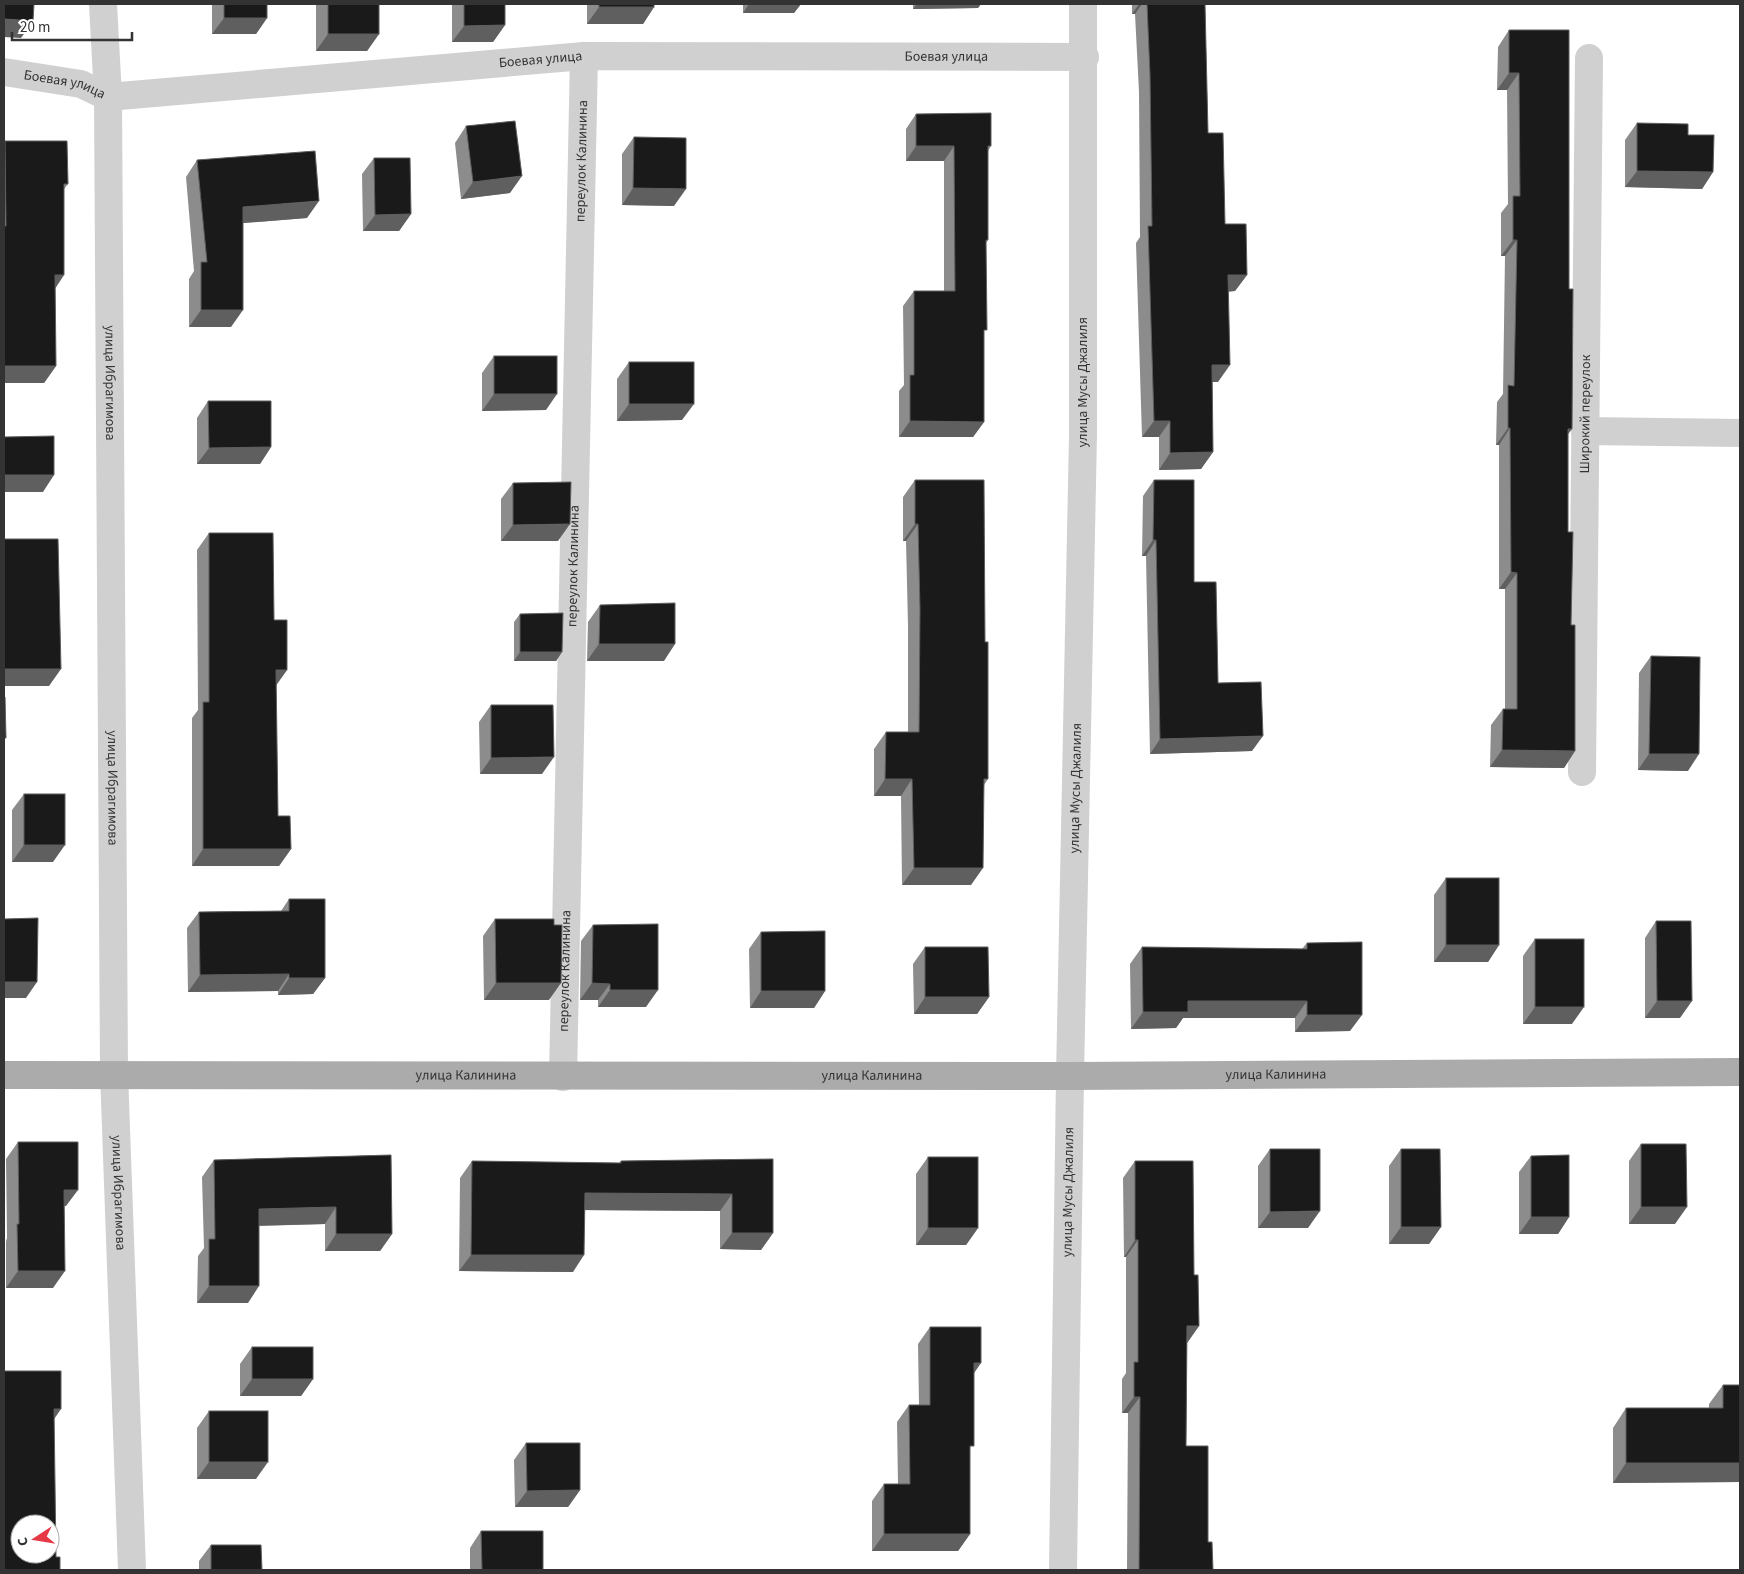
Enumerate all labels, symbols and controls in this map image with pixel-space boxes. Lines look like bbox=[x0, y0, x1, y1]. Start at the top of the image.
scale bar bbox=[12, 10, 132, 42]
text: 20 m bbox=[20, 17, 50, 38]
street label: Боевая улица bbox=[498, 46, 583, 73]
street label: Боевая улица bbox=[905, 47, 988, 67]
street label: Боевая улица bbox=[22, 65, 109, 104]
street label: переулок Калинина bbox=[571, 100, 593, 222]
street label: улица Мусы Джалиля bbox=[1073, 317, 1093, 448]
street label: улица Ибрагимова bbox=[99, 325, 120, 441]
street label: Широкий переулок bbox=[1575, 354, 1596, 474]
street label: переулок Калинина bbox=[562, 505, 585, 627]
street label: улица Мусы Джалиля bbox=[1065, 723, 1087, 853]
street label: улица Ибрагимова bbox=[102, 730, 123, 846]
street label: переулок Калинина bbox=[554, 910, 576, 1032]
street label: улица Калинина bbox=[1226, 1064, 1326, 1085]
street label: улица Калинина bbox=[416, 1065, 516, 1085]
street label: улица Калинина bbox=[822, 1066, 922, 1086]
street label: улица Мусы Джалиля bbox=[1057, 1127, 1079, 1257]
street label: улица Ибрагимова bbox=[106, 1135, 130, 1251]
north arrow bbox=[10, 1514, 60, 1564]
text: С bbox=[13, 1535, 34, 1548]

